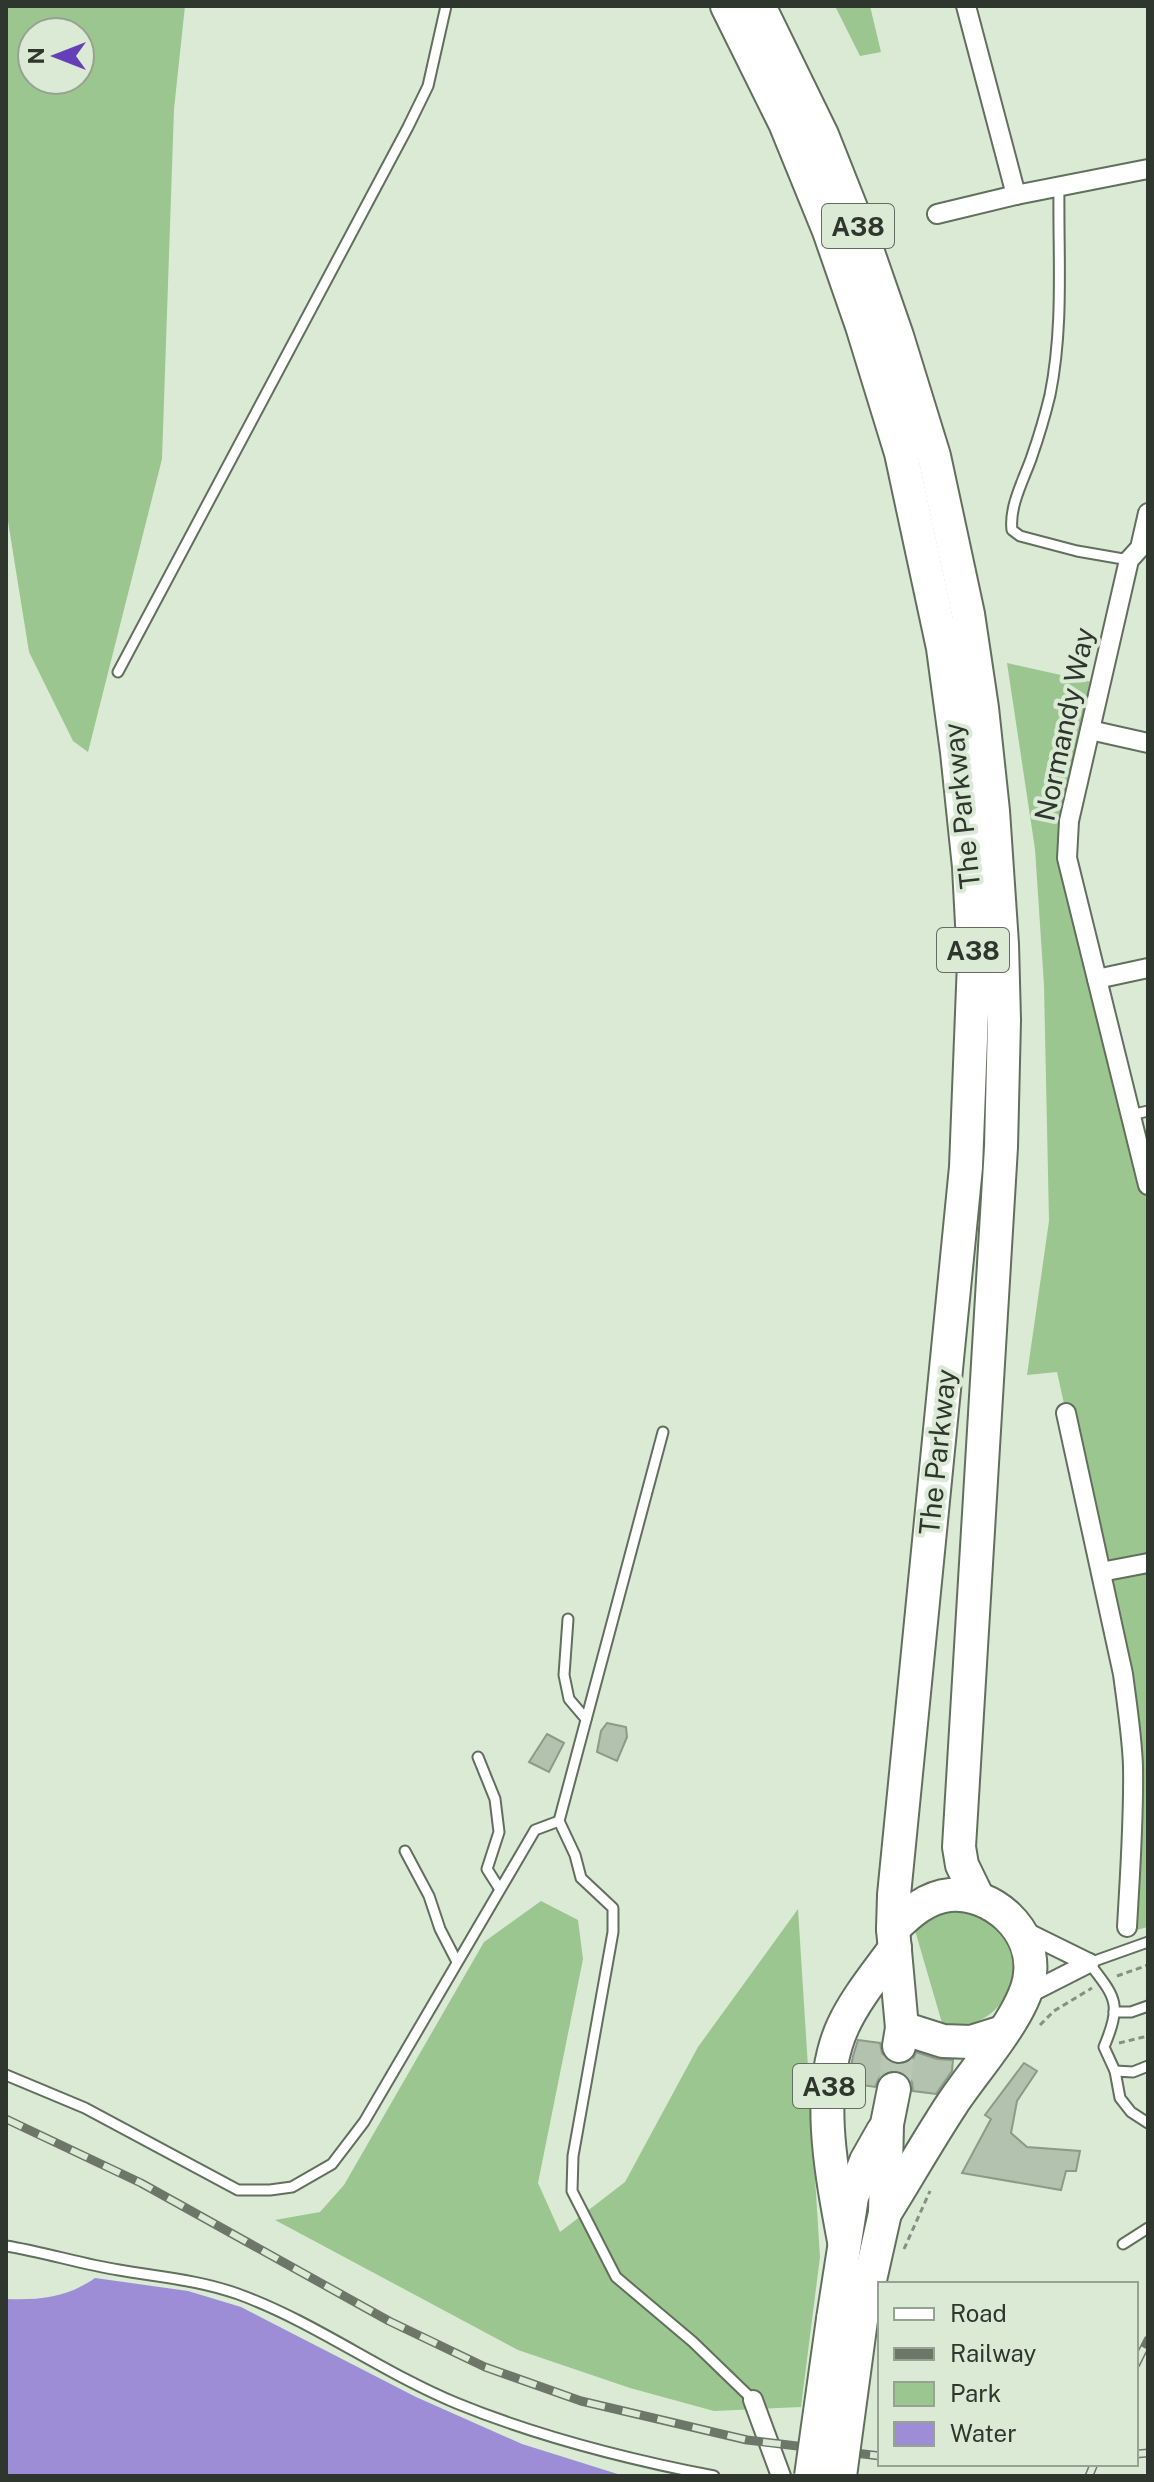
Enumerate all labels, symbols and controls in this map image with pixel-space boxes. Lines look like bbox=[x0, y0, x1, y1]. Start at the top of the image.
north arrow bbox=[16, 16, 96, 96]
text: N bbox=[23, 47, 49, 65]
road number: A38 bbox=[822, 204, 894, 248]
street label: Normandy Way bbox=[1027, 624, 1101, 824]
street label: The Parkway bbox=[936, 721, 986, 891]
road number: A38 bbox=[937, 928, 1009, 972]
street label: The Parkway bbox=[912, 1367, 962, 1537]
road number: A38 bbox=[793, 2064, 865, 2108]
legend bbox=[878, 2282, 1138, 2466]
text: Road bbox=[950, 2299, 1007, 2327]
text: Railway bbox=[950, 2339, 1036, 2367]
text: Park bbox=[950, 2379, 1001, 2407]
text: Water bbox=[950, 2419, 1017, 2447]

